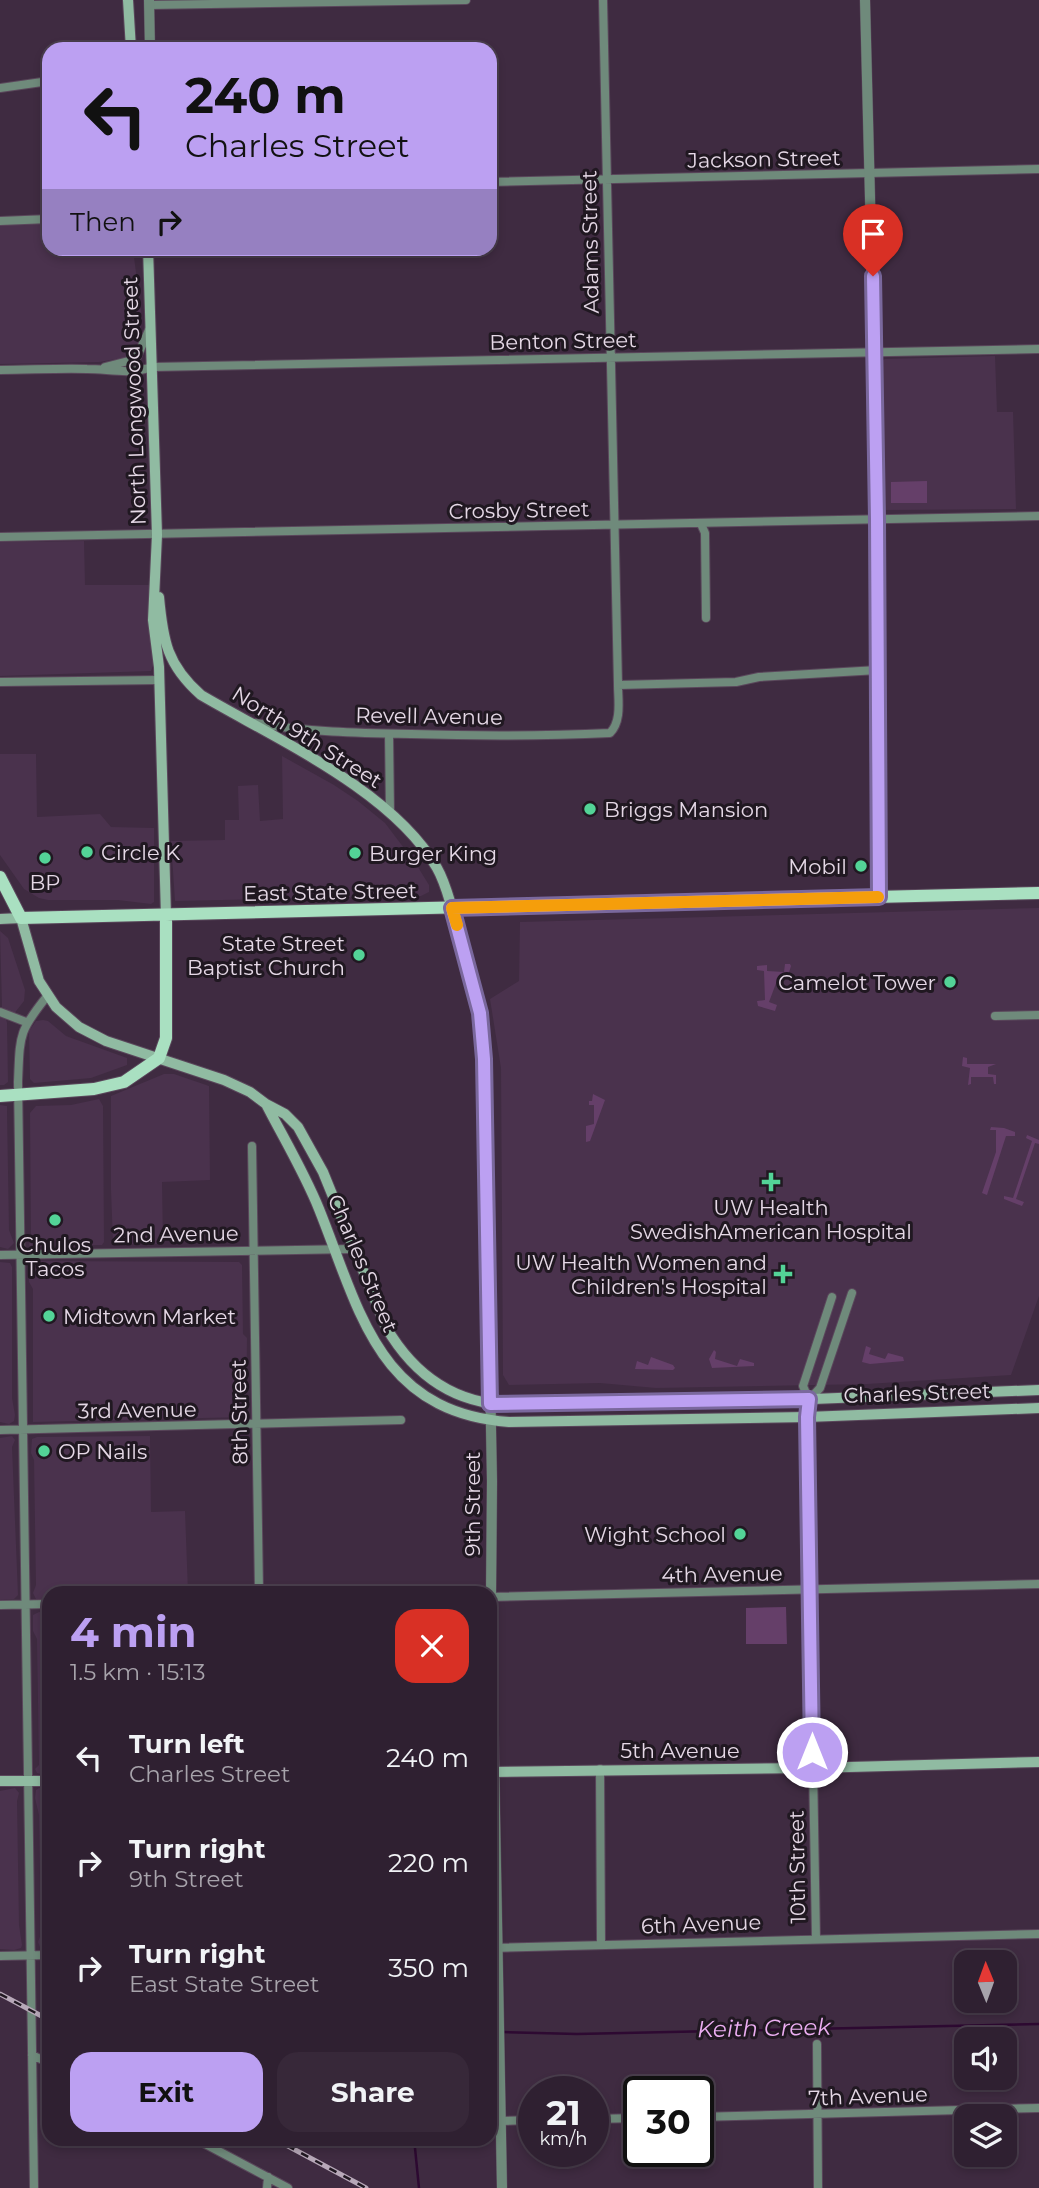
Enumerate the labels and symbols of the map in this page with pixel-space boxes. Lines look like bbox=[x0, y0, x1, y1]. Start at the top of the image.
street label: Jackson Street bbox=[686, 145, 841, 173]
street label: Adams Street bbox=[576, 170, 604, 314]
pin bbox=[843, 204, 903, 276]
street label: North Longwood Street bbox=[117, 276, 151, 526]
street label: Benton Street bbox=[489, 327, 637, 355]
street label: Crosby Street bbox=[448, 496, 590, 524]
street label: North 9th Street bbox=[227, 681, 387, 793]
street label: Revell Avenue bbox=[355, 702, 503, 730]
place label: Briggs Mansion bbox=[604, 797, 768, 822]
marker: Briggs Mansion bbox=[582, 801, 598, 817]
place label: Circle K bbox=[101, 840, 180, 865]
place label: Burger King bbox=[369, 841, 497, 866]
marker: Circle K bbox=[79, 844, 95, 860]
marker: Burger King bbox=[347, 845, 363, 861]
marker: BP bbox=[37, 850, 53, 866]
place label: Mobil bbox=[788, 854, 847, 879]
marker: Mobil bbox=[853, 858, 869, 874]
place label: BP bbox=[30, 870, 60, 895]
street label: East State Street bbox=[243, 878, 417, 906]
place label: State Street Baptist Church bbox=[187, 931, 345, 980]
marker: State Street Baptist Church bbox=[351, 947, 367, 963]
place label: Camelot Tower bbox=[778, 970, 936, 995]
marker: Camelot Tower bbox=[942, 974, 958, 990]
marker: UW Health SwedishAmerican Hospital bbox=[761, 1172, 781, 1192]
street label: Charles Street bbox=[323, 1190, 403, 1336]
place label: UW Health SwedishAmerican Hospital bbox=[630, 1195, 912, 1244]
marker: Chulos Tacos bbox=[47, 1212, 63, 1228]
street label: 2nd Avenue bbox=[113, 1220, 239, 1248]
place label: Chulos Tacos bbox=[19, 1232, 91, 1281]
place label: UW Health Women and Children's Hospital bbox=[515, 1250, 767, 1299]
marker: UW Health Women and Children's Hospital bbox=[773, 1264, 793, 1284]
place label: Midtown Market bbox=[63, 1304, 236, 1329]
marker: Midtown Market bbox=[41, 1308, 57, 1324]
street label: 8th Street bbox=[226, 1359, 252, 1465]
street label: Charles Street bbox=[843, 1378, 991, 1408]
street label: 3rd Avenue bbox=[77, 1396, 197, 1424]
place label: OP Nails bbox=[58, 1439, 147, 1464]
marker: OP Nails bbox=[36, 1443, 52, 1459]
street label: 9th Street bbox=[460, 1452, 485, 1556]
place label: Wight School bbox=[584, 1522, 726, 1547]
marker: Wight School bbox=[732, 1526, 748, 1542]
street label: 4th Avenue bbox=[661, 1560, 783, 1588]
position arrow bbox=[775, 1715, 849, 1789]
street label: 5th Avenue bbox=[620, 1738, 740, 1763]
street label: 10th Street bbox=[784, 1810, 810, 1924]
street label: 6th Avenue bbox=[640, 1909, 762, 1939]
north arrow bbox=[954, 1950, 1017, 2012]
water label: Keith Creek bbox=[697, 2013, 832, 2043]
speed limit sign: 30 bbox=[623, 2076, 714, 2167]
street label: 7th Avenue bbox=[808, 2081, 928, 2111]

